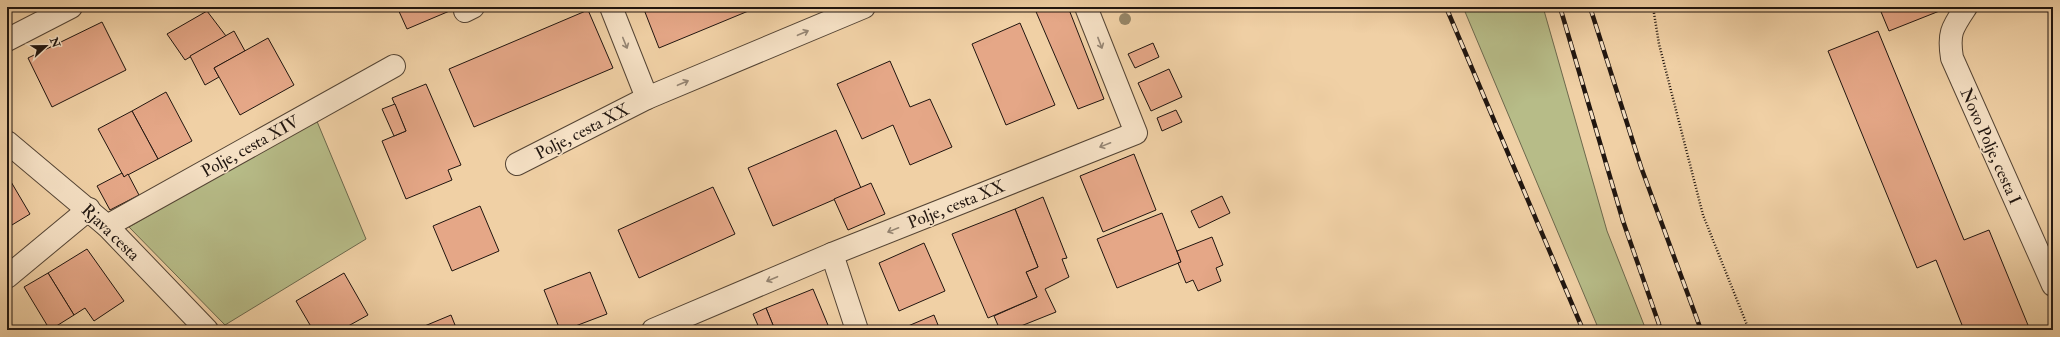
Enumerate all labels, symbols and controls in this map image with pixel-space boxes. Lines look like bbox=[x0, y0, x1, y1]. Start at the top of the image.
north arrow bbox=[26, 26, 66, 66]
one-way arrow bbox=[796, 28, 808, 36]
text: N bbox=[47, 35, 63, 51]
one-way arrow bbox=[622, 37, 630, 49]
one-way arrow bbox=[1097, 37, 1105, 49]
one-way arrow bbox=[676, 78, 688, 86]
street label: Novo Polje, cesta I bbox=[1955, 85, 2026, 208]
street label: Polje, cesta XX bbox=[532, 99, 633, 164]
street label: Polje, cesta XIV bbox=[198, 110, 304, 182]
one-way arrow bbox=[1099, 142, 1111, 150]
street label: Polje, cesta XX bbox=[905, 175, 1008, 233]
street label: Rjava cesta bbox=[77, 199, 145, 266]
one-way arrow bbox=[887, 226, 899, 234]
one-way arrow bbox=[767, 276, 779, 283]

